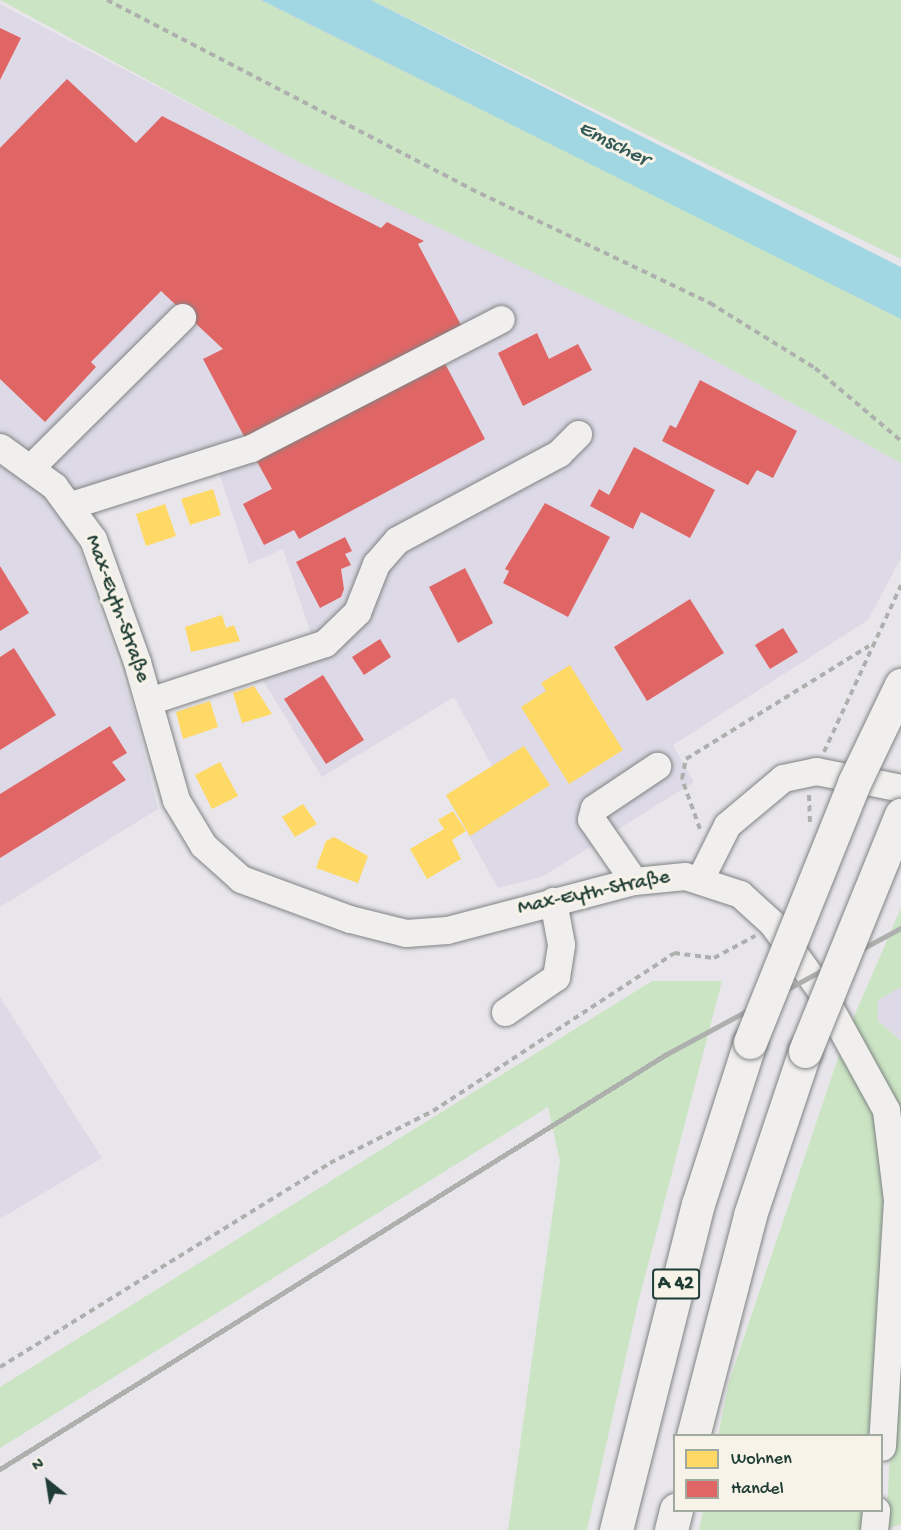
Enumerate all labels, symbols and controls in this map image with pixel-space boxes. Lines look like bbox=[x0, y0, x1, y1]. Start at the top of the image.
water label: Emscher bbox=[573, 116, 653, 174]
street label: Max-Eyth-Straße bbox=[78, 532, 154, 686]
street label: Max-Eyth-Straße bbox=[516, 866, 672, 922]
road number: A 42 bbox=[652, 1267, 700, 1301]
legend bbox=[673, 1434, 883, 1512]
text: Wohnen bbox=[731, 1449, 792, 1470]
north arrow bbox=[18, 1452, 78, 1512]
text: N bbox=[29, 1455, 48, 1477]
text: Handel bbox=[731, 1479, 784, 1500]

